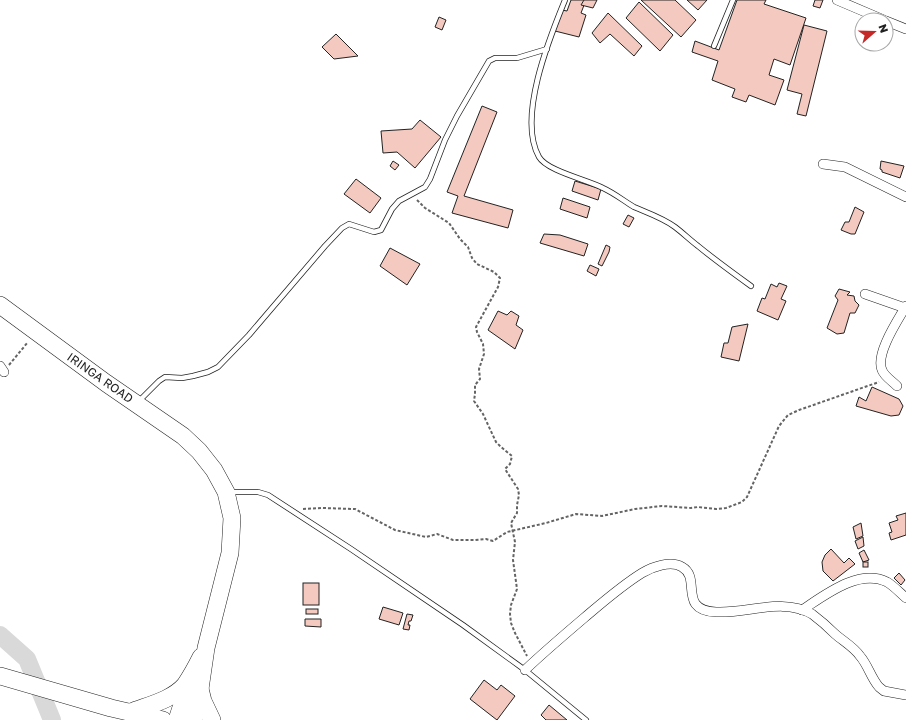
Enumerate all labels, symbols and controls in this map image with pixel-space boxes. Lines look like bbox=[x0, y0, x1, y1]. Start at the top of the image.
north arrow bbox=[854, 12, 894, 52]
text: N bbox=[876, 22, 891, 35]
street label: IRINGA ROAD bbox=[64, 349, 136, 406]

